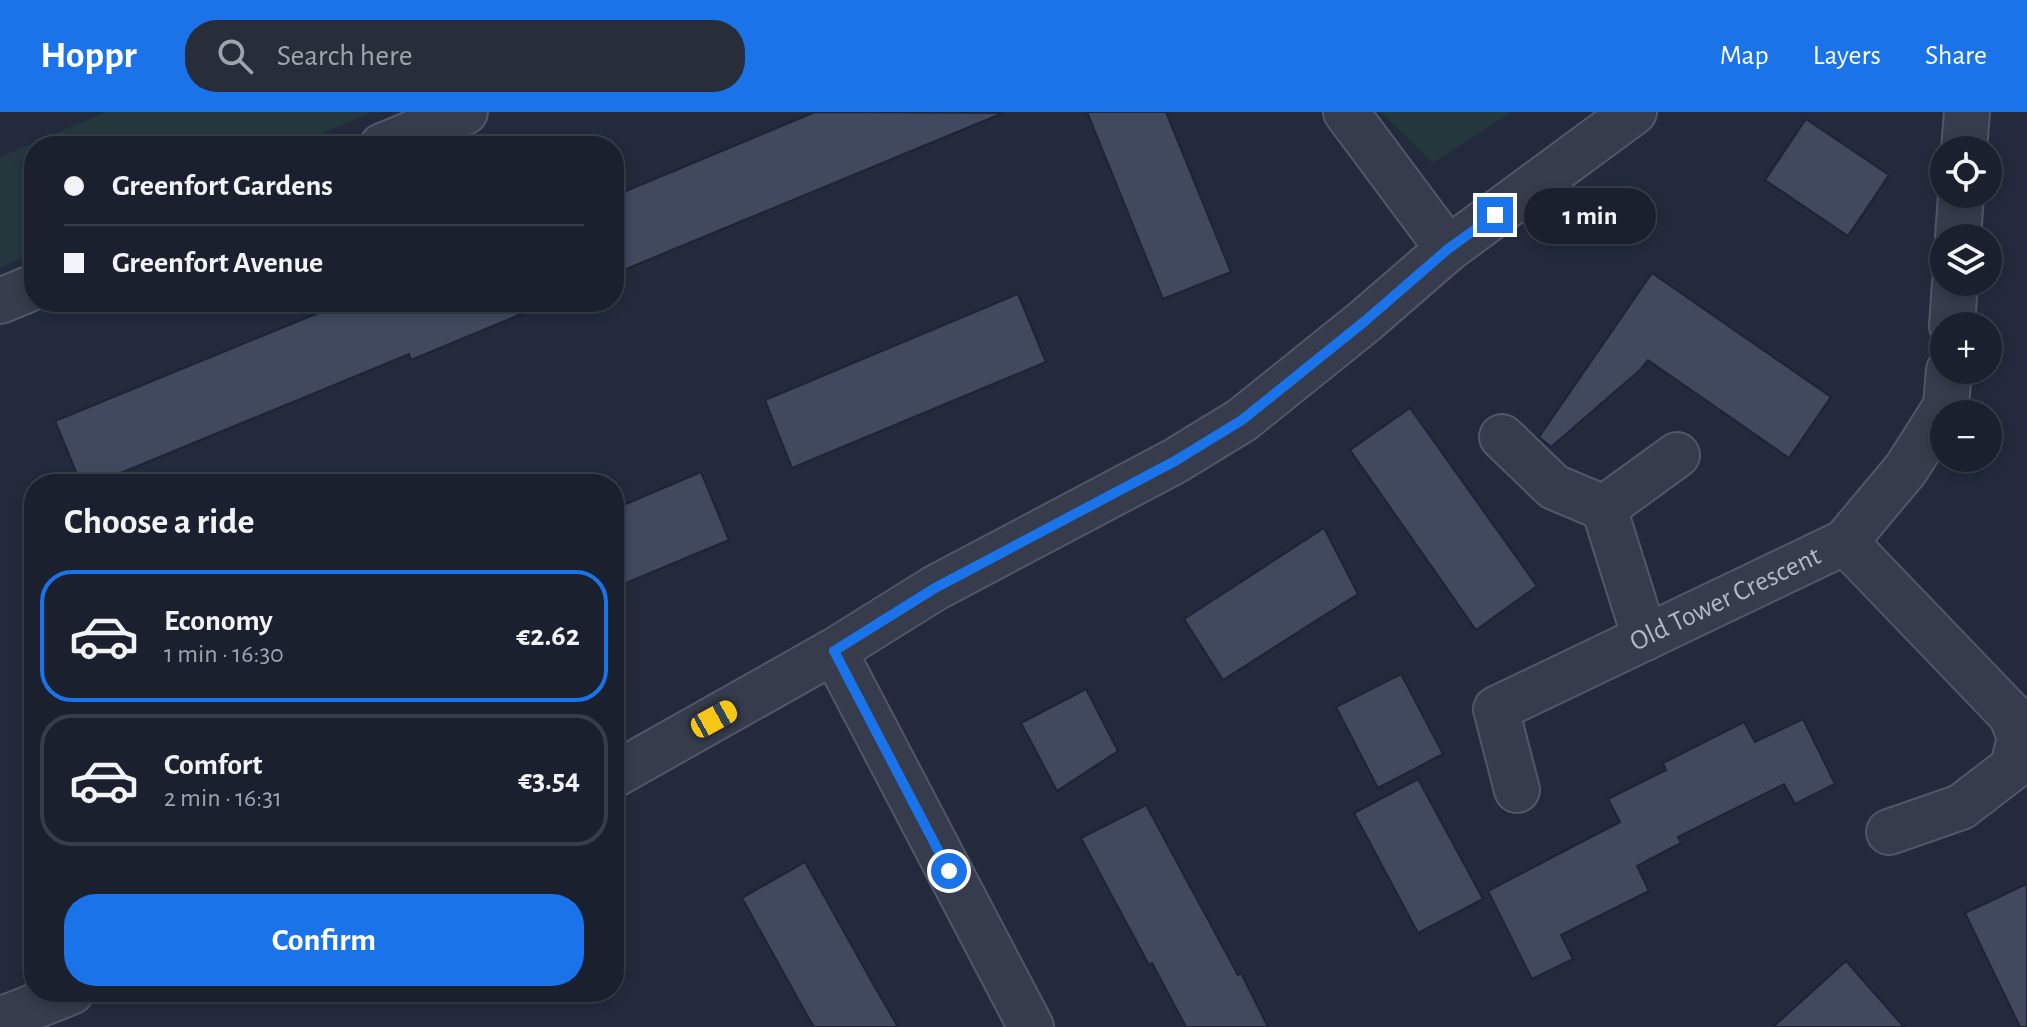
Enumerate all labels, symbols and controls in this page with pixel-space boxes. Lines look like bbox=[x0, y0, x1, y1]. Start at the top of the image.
search box bbox=[185, 20, 745, 92]
icon: search bbox=[213, 34, 257, 78]
text: Hoppr bbox=[40, 37, 137, 75]
text: Search here bbox=[277, 41, 412, 71]
text: Map bbox=[1720, 42, 1769, 70]
text: Layers bbox=[1813, 42, 1881, 70]
text: Share bbox=[1925, 42, 1987, 70]
map controls bbox=[1930, 136, 2002, 472]
button: locate bbox=[1930, 136, 2002, 208]
text: Greenfort Gardens bbox=[112, 171, 333, 201]
callout: 1 min bbox=[1523, 187, 1655, 243]
route end bbox=[1477, 197, 1513, 233]
text: 1 min bbox=[1563, 203, 1617, 229]
button: layers bbox=[1930, 224, 2002, 296]
text: Greenfort Avenue bbox=[112, 248, 323, 278]
button: + bbox=[1930, 312, 2002, 384]
button: − bbox=[1930, 400, 2002, 472]
text: Choose a ride bbox=[64, 504, 254, 540]
street label: Old Tower Crescent bbox=[1626, 542, 1825, 657]
icon: car bbox=[68, 600, 140, 672]
text: Economy bbox=[164, 606, 273, 636]
text: €2.62 bbox=[516, 621, 580, 651]
text: 1 min · 16:30 bbox=[164, 641, 284, 667]
car bbox=[687, 697, 741, 741]
icon: car bbox=[68, 744, 140, 816]
text: Comfort bbox=[164, 750, 263, 780]
text: €3.54 bbox=[518, 765, 580, 795]
text: 2 min · 16:31 bbox=[164, 785, 282, 811]
route start bbox=[931, 853, 967, 889]
button: Confirm bbox=[64, 894, 584, 986]

